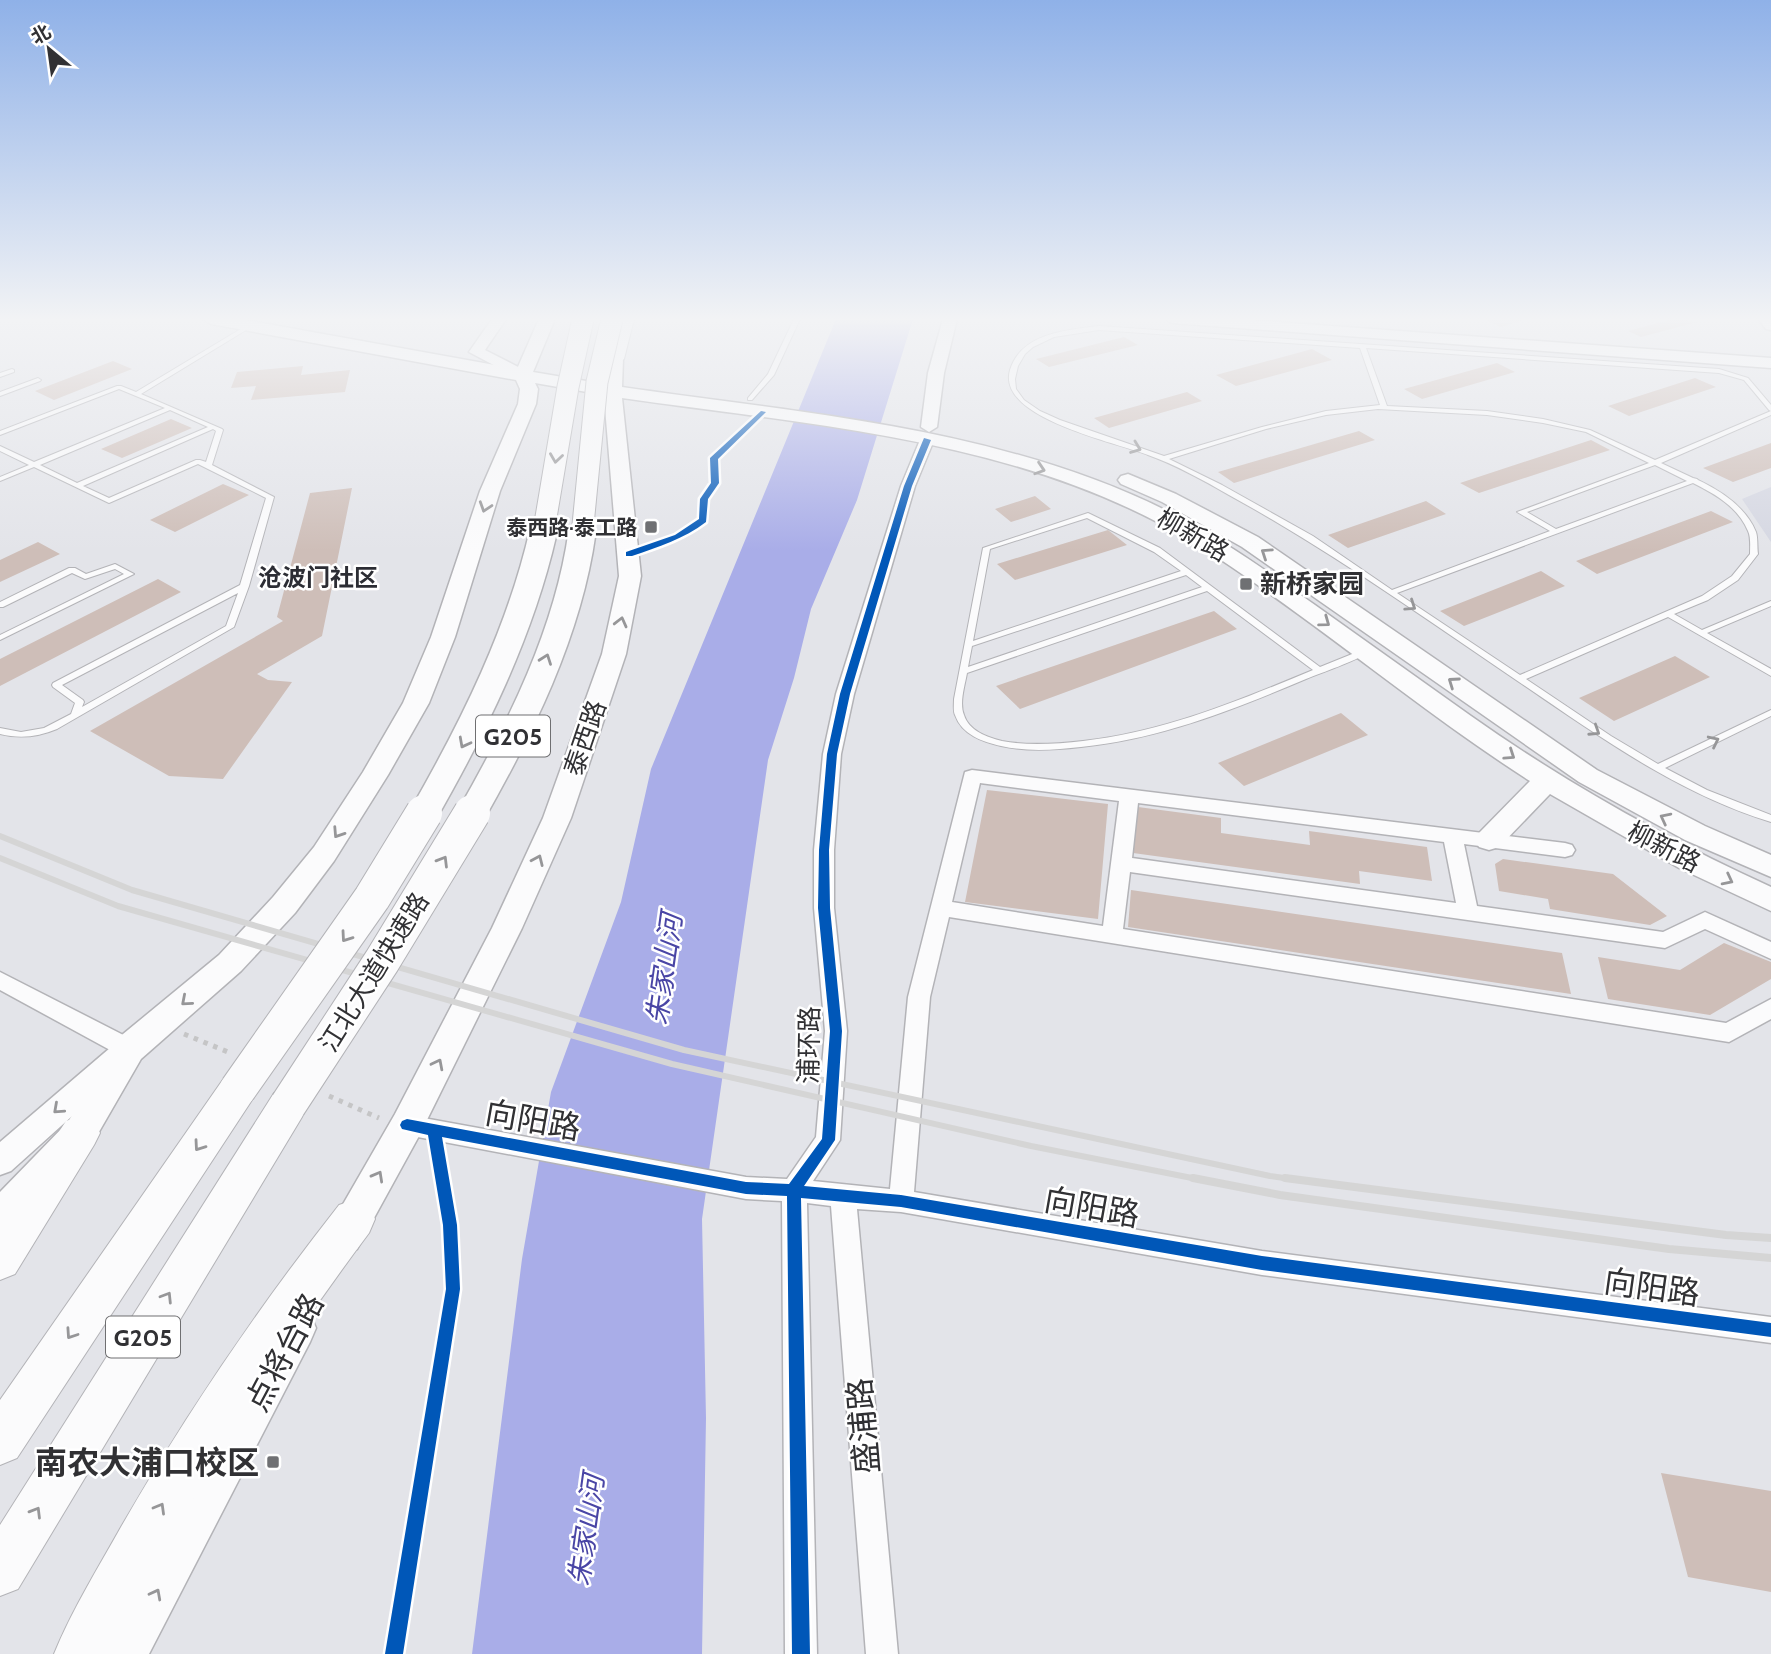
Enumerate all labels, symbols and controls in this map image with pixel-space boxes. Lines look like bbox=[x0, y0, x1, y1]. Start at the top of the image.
north arrow bbox=[14, 14, 84, 84]
text: 北 bbox=[27, 20, 55, 49]
one-way arrow bbox=[1129, 439, 1141, 453]
one-way arrow bbox=[549, 453, 564, 464]
one-way arrow bbox=[1034, 460, 1046, 475]
one-way arrow bbox=[479, 500, 493, 512]
street label: 柳新路 bbox=[1151, 502, 1235, 568]
place label: 泰西路·泰工路 bbox=[506, 515, 637, 540]
marker: 泰西路·泰工路 bbox=[643, 519, 659, 535]
one-way arrow bbox=[1261, 549, 1274, 561]
district label: 沧波门社区 bbox=[258, 563, 378, 592]
place label: 新桥家园 bbox=[1260, 568, 1364, 600]
marker: 新桥家园 bbox=[1238, 576, 1254, 592]
one-way arrow bbox=[1403, 598, 1416, 610]
one-way arrow bbox=[1317, 614, 1330, 626]
one-way arrow bbox=[613, 616, 627, 628]
one-way arrow bbox=[538, 653, 552, 665]
one-way arrow bbox=[1448, 678, 1461, 690]
street label: 泰西路 bbox=[557, 696, 613, 780]
road number: G205 bbox=[476, 716, 550, 756]
one-way arrow bbox=[1588, 723, 1601, 736]
one-way arrow bbox=[1707, 735, 1719, 749]
one-way arrow bbox=[459, 736, 472, 749]
one-way arrow bbox=[1502, 747, 1515, 759]
one-way arrow bbox=[1660, 812, 1672, 826]
street label: 柳新路 bbox=[1622, 815, 1706, 879]
one-way arrow bbox=[333, 825, 346, 838]
one-way arrow bbox=[530, 855, 544, 867]
one-way arrow bbox=[435, 856, 448, 869]
one-way arrow bbox=[1721, 872, 1733, 886]
street label: 江北大道快速路 bbox=[312, 886, 436, 1058]
water label: 朱家山河 bbox=[639, 906, 689, 1027]
one-way arrow bbox=[341, 929, 354, 942]
one-way arrow bbox=[181, 993, 194, 1005]
street label: 浦环路 bbox=[792, 1006, 826, 1084]
one-way arrow bbox=[429, 1059, 443, 1071]
street label: 向阳路 bbox=[482, 1092, 584, 1148]
one-way arrow bbox=[54, 1101, 67, 1113]
one-way arrow bbox=[194, 1138, 207, 1151]
one-way arrow bbox=[370, 1171, 383, 1184]
street label: 向阳路 bbox=[1041, 1179, 1143, 1235]
street label: 向阳路 bbox=[1602, 1261, 1702, 1313]
street label: 点将台路 bbox=[237, 1286, 331, 1418]
one-way arrow bbox=[158, 1292, 171, 1305]
road number: G205 bbox=[106, 1316, 180, 1358]
one-way arrow bbox=[67, 1326, 80, 1339]
street label: 盛浦路 bbox=[839, 1376, 887, 1476]
place label: 南农大浦口校区 bbox=[35, 1443, 259, 1482]
marker: 南农大浦口校区 bbox=[265, 1454, 281, 1470]
water label: 朱家山河 bbox=[561, 1467, 611, 1588]
one-way arrow bbox=[151, 1503, 164, 1516]
one-way arrow bbox=[27, 1507, 40, 1520]
one-way arrow bbox=[148, 1588, 161, 1601]

